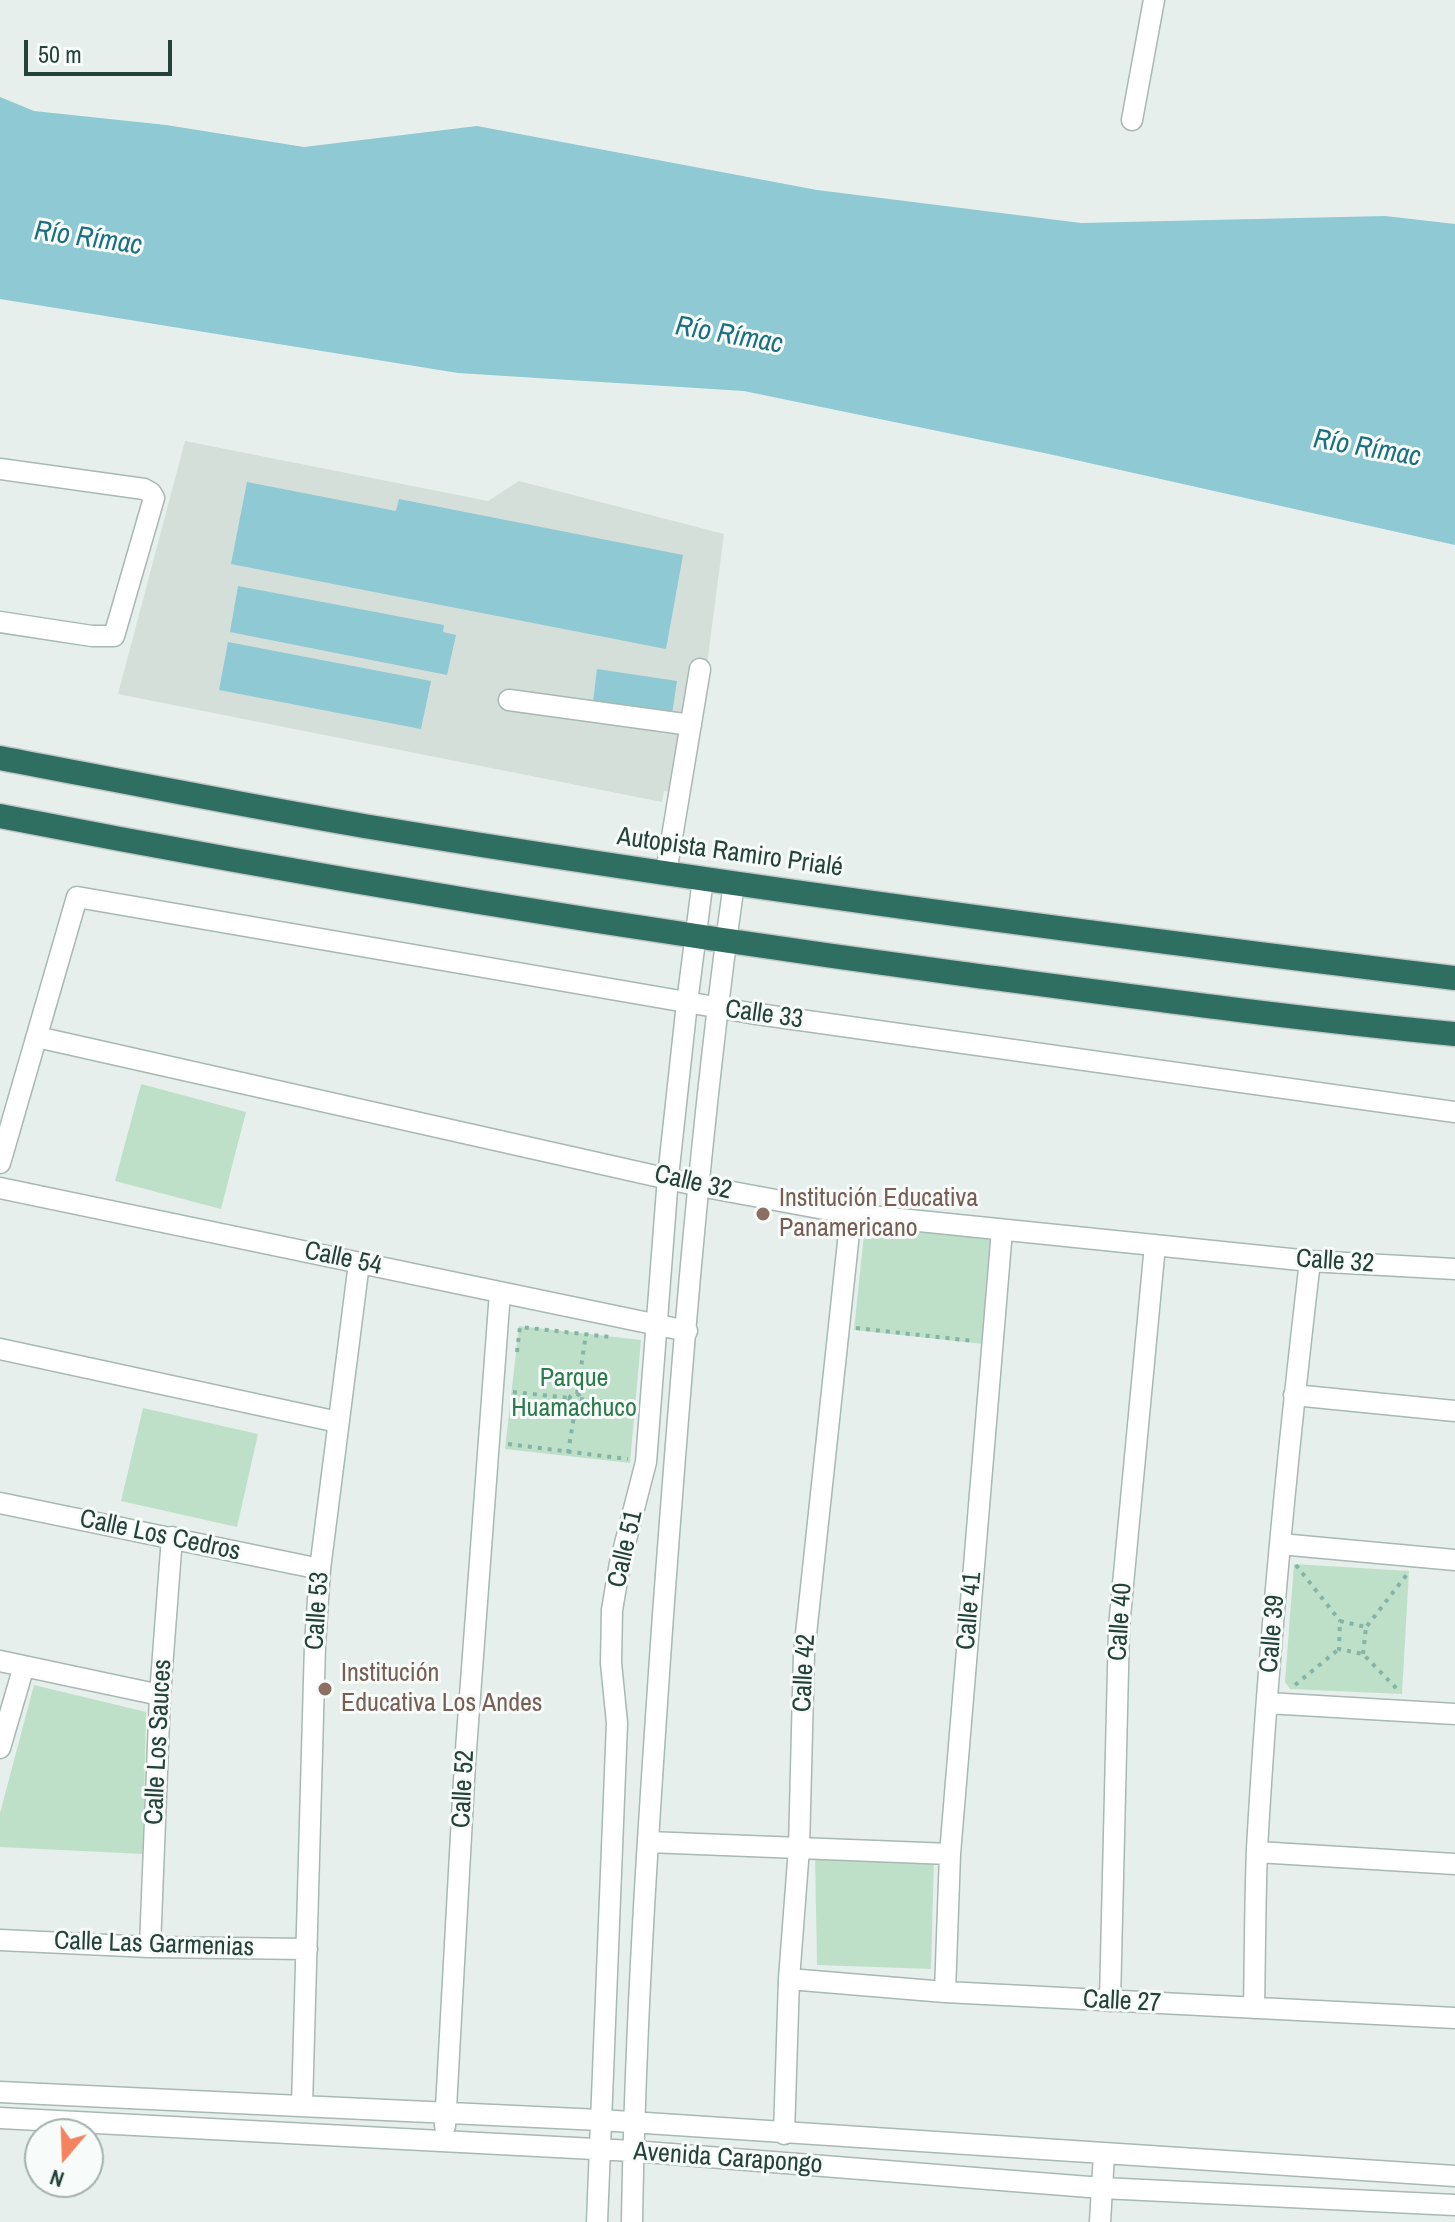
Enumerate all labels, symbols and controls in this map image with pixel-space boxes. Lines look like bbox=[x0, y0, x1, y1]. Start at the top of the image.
scale bar bbox=[28, 24, 176, 74]
text: 50 m bbox=[38, 38, 82, 70]
water label: Río Rímac bbox=[32, 215, 144, 263]
water label: Río Rímac bbox=[673, 310, 785, 362]
water label: Río Rímac bbox=[1311, 423, 1423, 475]
street label: Autopista Ramiro Prialé bbox=[615, 822, 845, 884]
street label: Calle 33 bbox=[723, 994, 805, 1036]
street label: Calle 32 bbox=[651, 1159, 735, 1207]
place label: Institución Educativa Panamericano bbox=[779, 1183, 978, 1244]
marker: Institución Educativa Panamericano bbox=[754, 1205, 772, 1223]
street label: Calle 54 bbox=[302, 1236, 384, 1282]
street label: Calle 32 bbox=[1295, 1244, 1375, 1280]
park label: Parque Huamachuco bbox=[511, 1363, 637, 1424]
street label: Calle Los Cedros bbox=[77, 1504, 243, 1568]
street label: Calle 51 bbox=[602, 1507, 650, 1591]
street label: Calle 53 bbox=[300, 1571, 336, 1651]
street label: Calle 41 bbox=[951, 1571, 989, 1651]
street label: Calle 40 bbox=[1103, 1582, 1139, 1662]
street label: Calle 39 bbox=[1254, 1594, 1292, 1674]
street label: Calle 42 bbox=[787, 1633, 823, 1713]
street label: Calle Los Sauces bbox=[139, 1658, 179, 1826]
place label: Institución Educativa Los Andes bbox=[341, 1658, 542, 1720]
marker: Institución Educativa Los Andes bbox=[316, 1680, 334, 1698]
street label: Calle 52 bbox=[446, 1749, 482, 1829]
street label: Calle Las Garmenias bbox=[53, 1926, 255, 1964]
street label: Calle 27 bbox=[1082, 1984, 1162, 2020]
north arrow bbox=[24, 2118, 104, 2198]
street label: Avenida Carapongo bbox=[633, 2137, 823, 2181]
text: N bbox=[46, 2162, 68, 2195]

